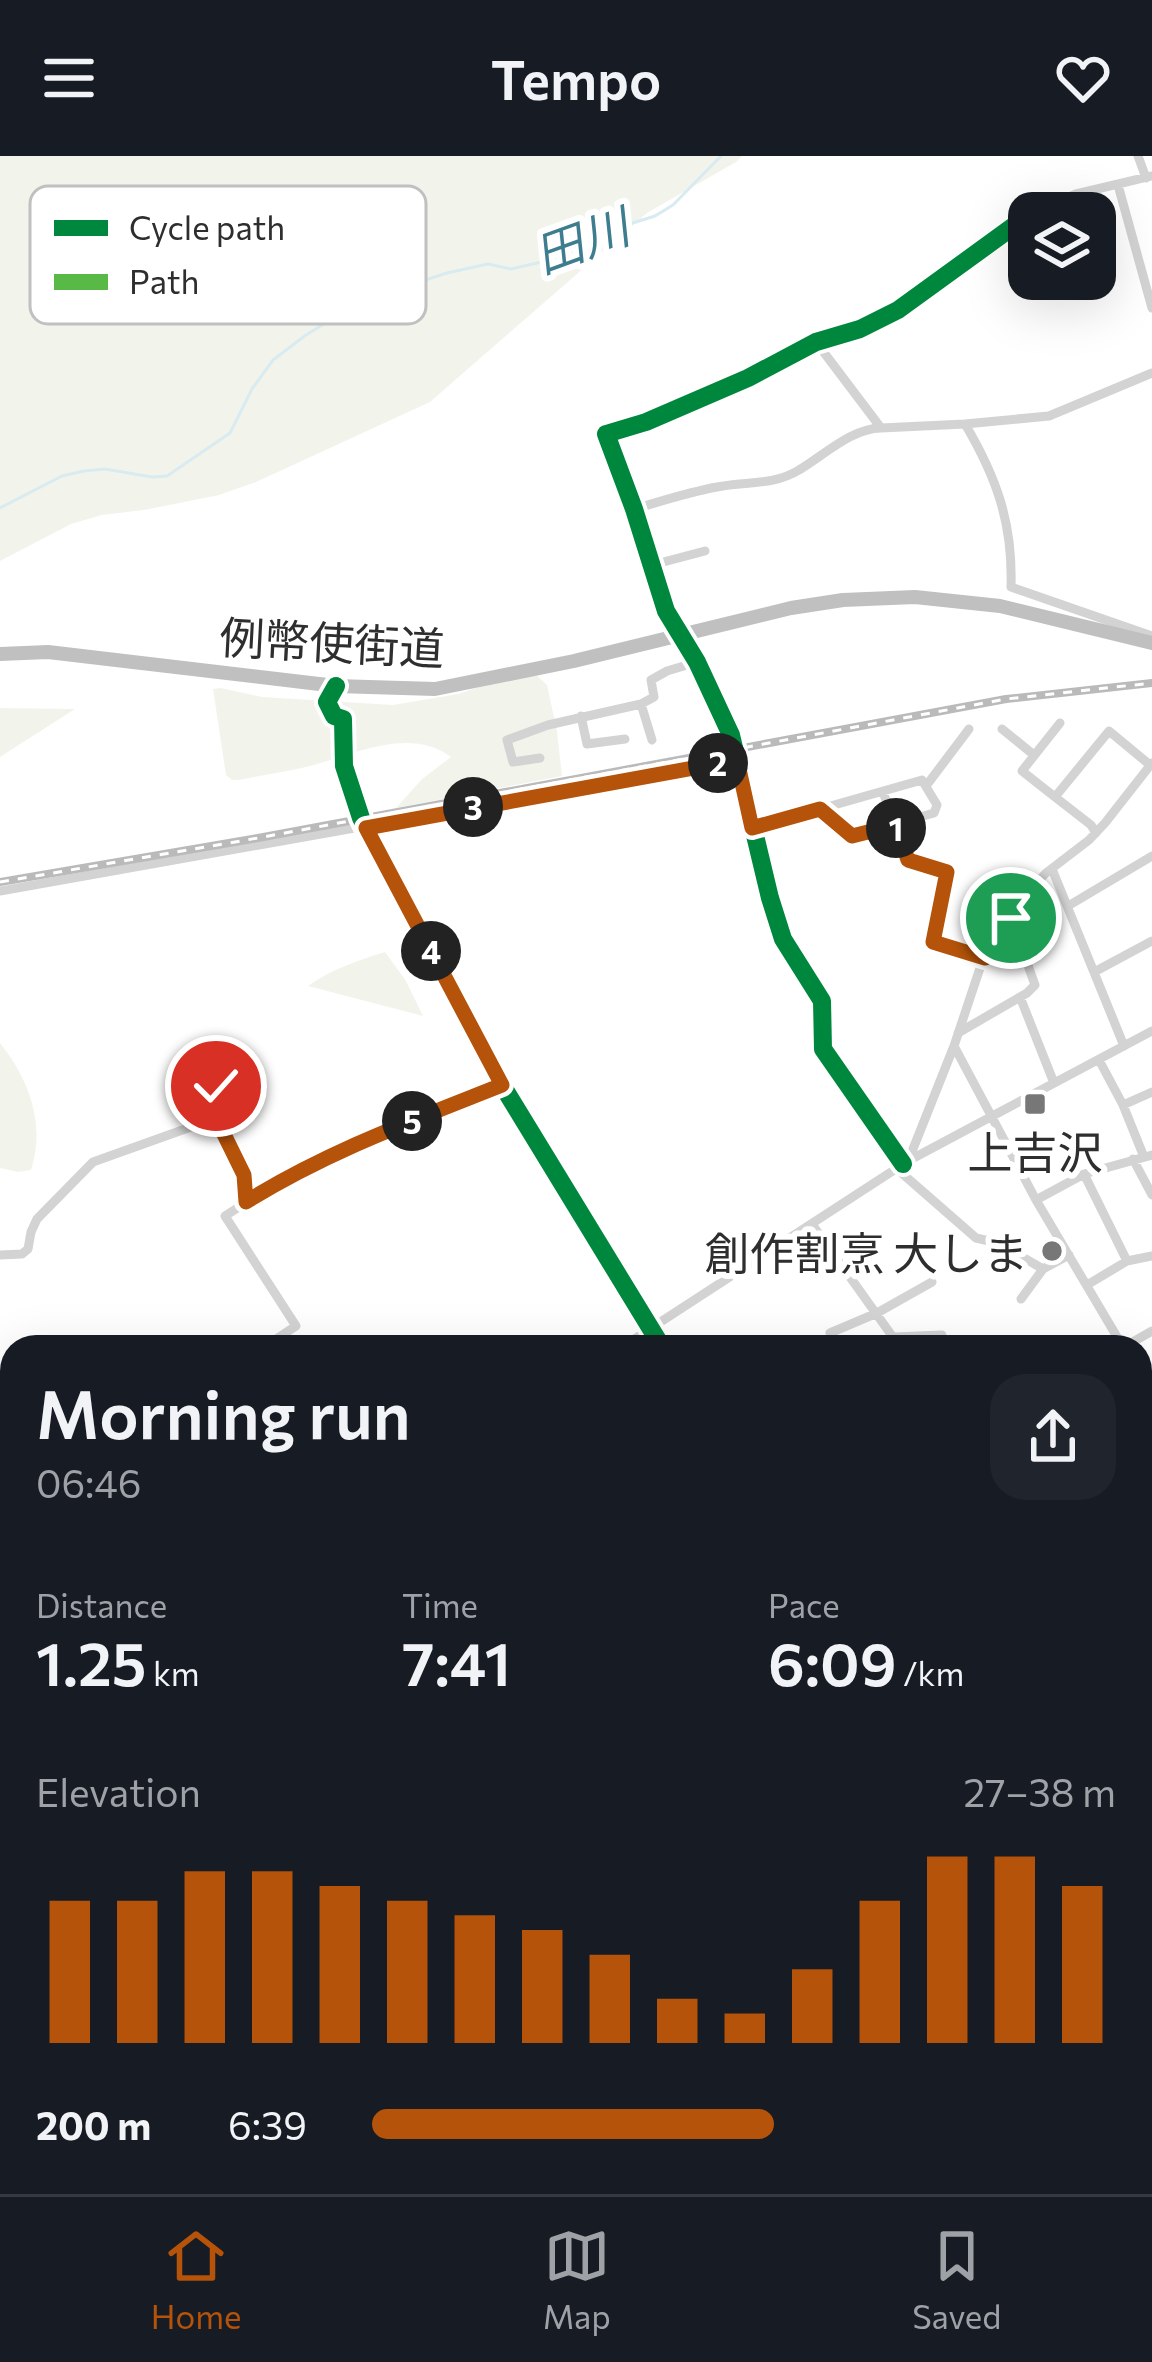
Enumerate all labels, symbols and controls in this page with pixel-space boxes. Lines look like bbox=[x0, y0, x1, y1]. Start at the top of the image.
icon: menu bbox=[36, 45, 102, 111]
text: Tempo bbox=[491, 45, 661, 111]
icon: heart bbox=[1050, 45, 1116, 111]
legend bbox=[30, 186, 426, 324]
map controls bbox=[1008, 192, 1116, 300]
button: layers bbox=[1008, 192, 1116, 300]
water label: 田川 bbox=[526, 193, 641, 283]
text: Cycle path bbox=[129, 206, 285, 247]
text: Path bbox=[129, 260, 199, 301]
street label: 例幣使街道 bbox=[218, 608, 446, 674]
pin: 2 bbox=[688, 733, 748, 793]
text: 2 bbox=[709, 742, 727, 783]
pin: 3 bbox=[443, 777, 503, 837]
text: 3 bbox=[463, 786, 483, 827]
pin: 1 bbox=[866, 798, 926, 858]
text: 1 bbox=[889, 807, 903, 848]
pin bbox=[960, 867, 1062, 969]
icon: arrive bbox=[978, 885, 1044, 951]
pin: 4 bbox=[401, 921, 461, 981]
text: 4 bbox=[421, 930, 441, 971]
pin bbox=[165, 1035, 267, 1137]
icon: check bbox=[183, 1053, 249, 1119]
pin: 5 bbox=[382, 1091, 442, 1151]
marker: 上吉沢 bbox=[1022, 1091, 1048, 1117]
text: 5 bbox=[402, 1100, 422, 1141]
place label: 上吉沢 bbox=[967, 1123, 1103, 1178]
place label: 創作割烹 大しま bbox=[704, 1224, 1028, 1279]
marker: 創作割烹 大しま bbox=[1039, 1238, 1065, 1264]
text: Morning run bbox=[36, 1372, 411, 1453]
button: share bbox=[990, 1374, 1116, 1500]
text: 06:46 bbox=[36, 1458, 141, 1506]
text: Distance bbox=[36, 1584, 167, 1625]
text: Time bbox=[402, 1584, 478, 1625]
text: Pace bbox=[768, 1584, 840, 1625]
text: 1.25 bbox=[36, 1625, 147, 1698]
text: 7:41 bbox=[402, 1625, 511, 1698]
text: 6:09 bbox=[768, 1625, 897, 1698]
text: km bbox=[147, 1652, 200, 1693]
text: /km bbox=[897, 1652, 964, 1693]
text: Elevation bbox=[36, 1767, 201, 1815]
text: 27–38 m bbox=[963, 1767, 1116, 1815]
text: 200 m bbox=[36, 2100, 151, 2148]
text: 6:39 bbox=[228, 2100, 307, 2148]
tab: Home bbox=[151, 2223, 241, 2336]
tab: Map bbox=[543, 2223, 611, 2336]
tab: Saved bbox=[912, 2223, 1001, 2336]

